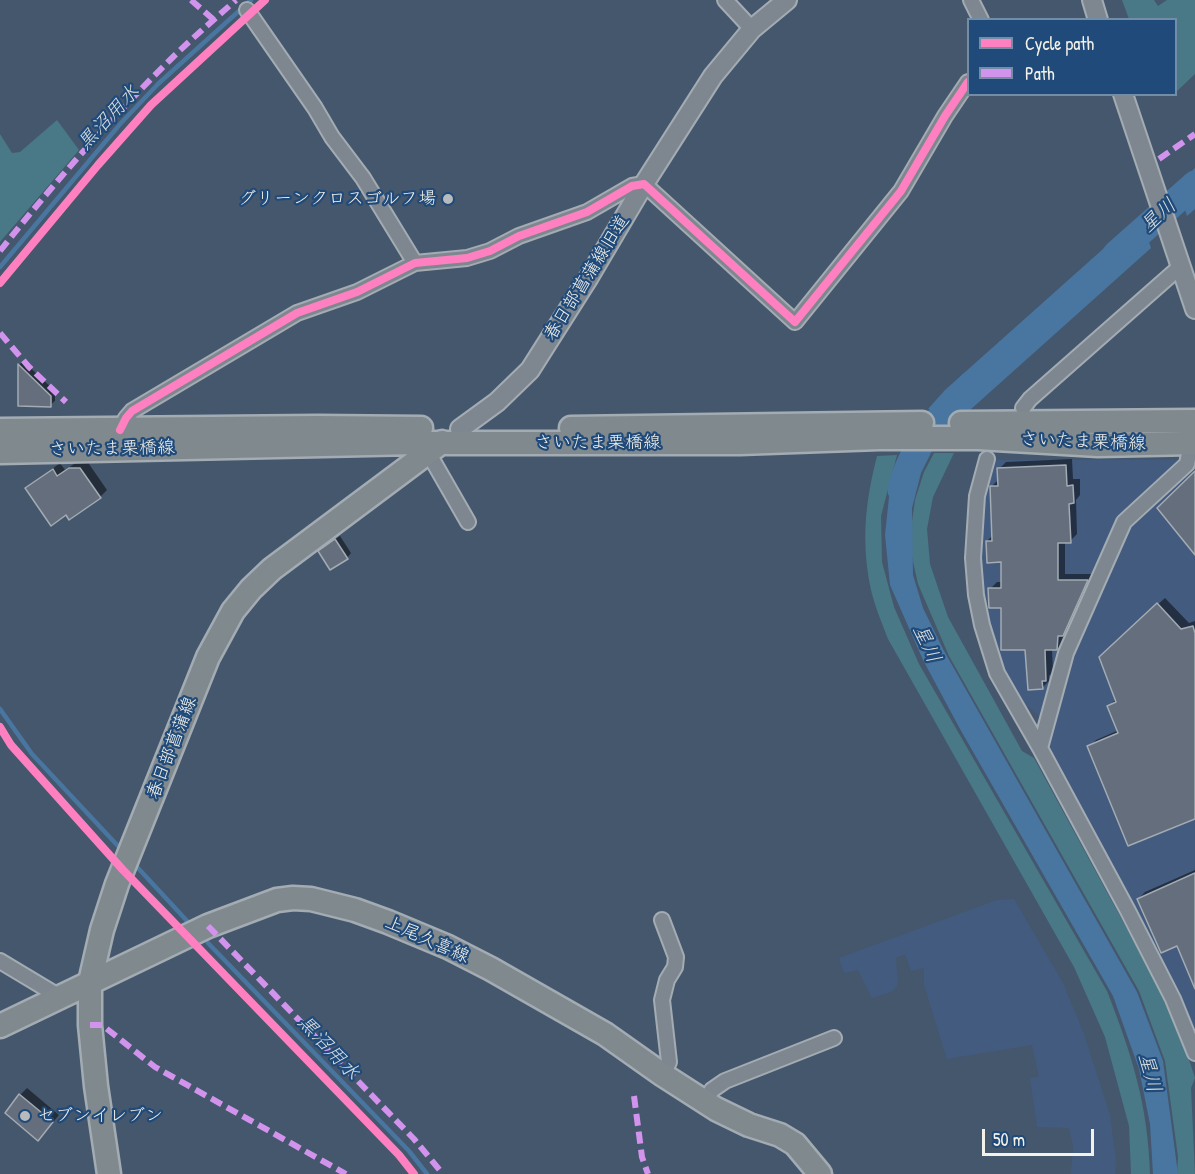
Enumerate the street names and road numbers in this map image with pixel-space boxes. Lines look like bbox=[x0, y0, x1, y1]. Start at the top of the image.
street label: 春日部菖蒲線旧道 bbox=[540, 211, 634, 345]
street label: さいたま栗橋線 bbox=[1020, 429, 1146, 455]
street label: さいたま栗橋線 bbox=[535, 432, 661, 454]
street label: さいたま栗橋線 bbox=[49, 437, 175, 461]
street label: 春日部菖蒲線 bbox=[143, 694, 201, 802]
street label: 上尾久喜線 bbox=[381, 912, 473, 968]

